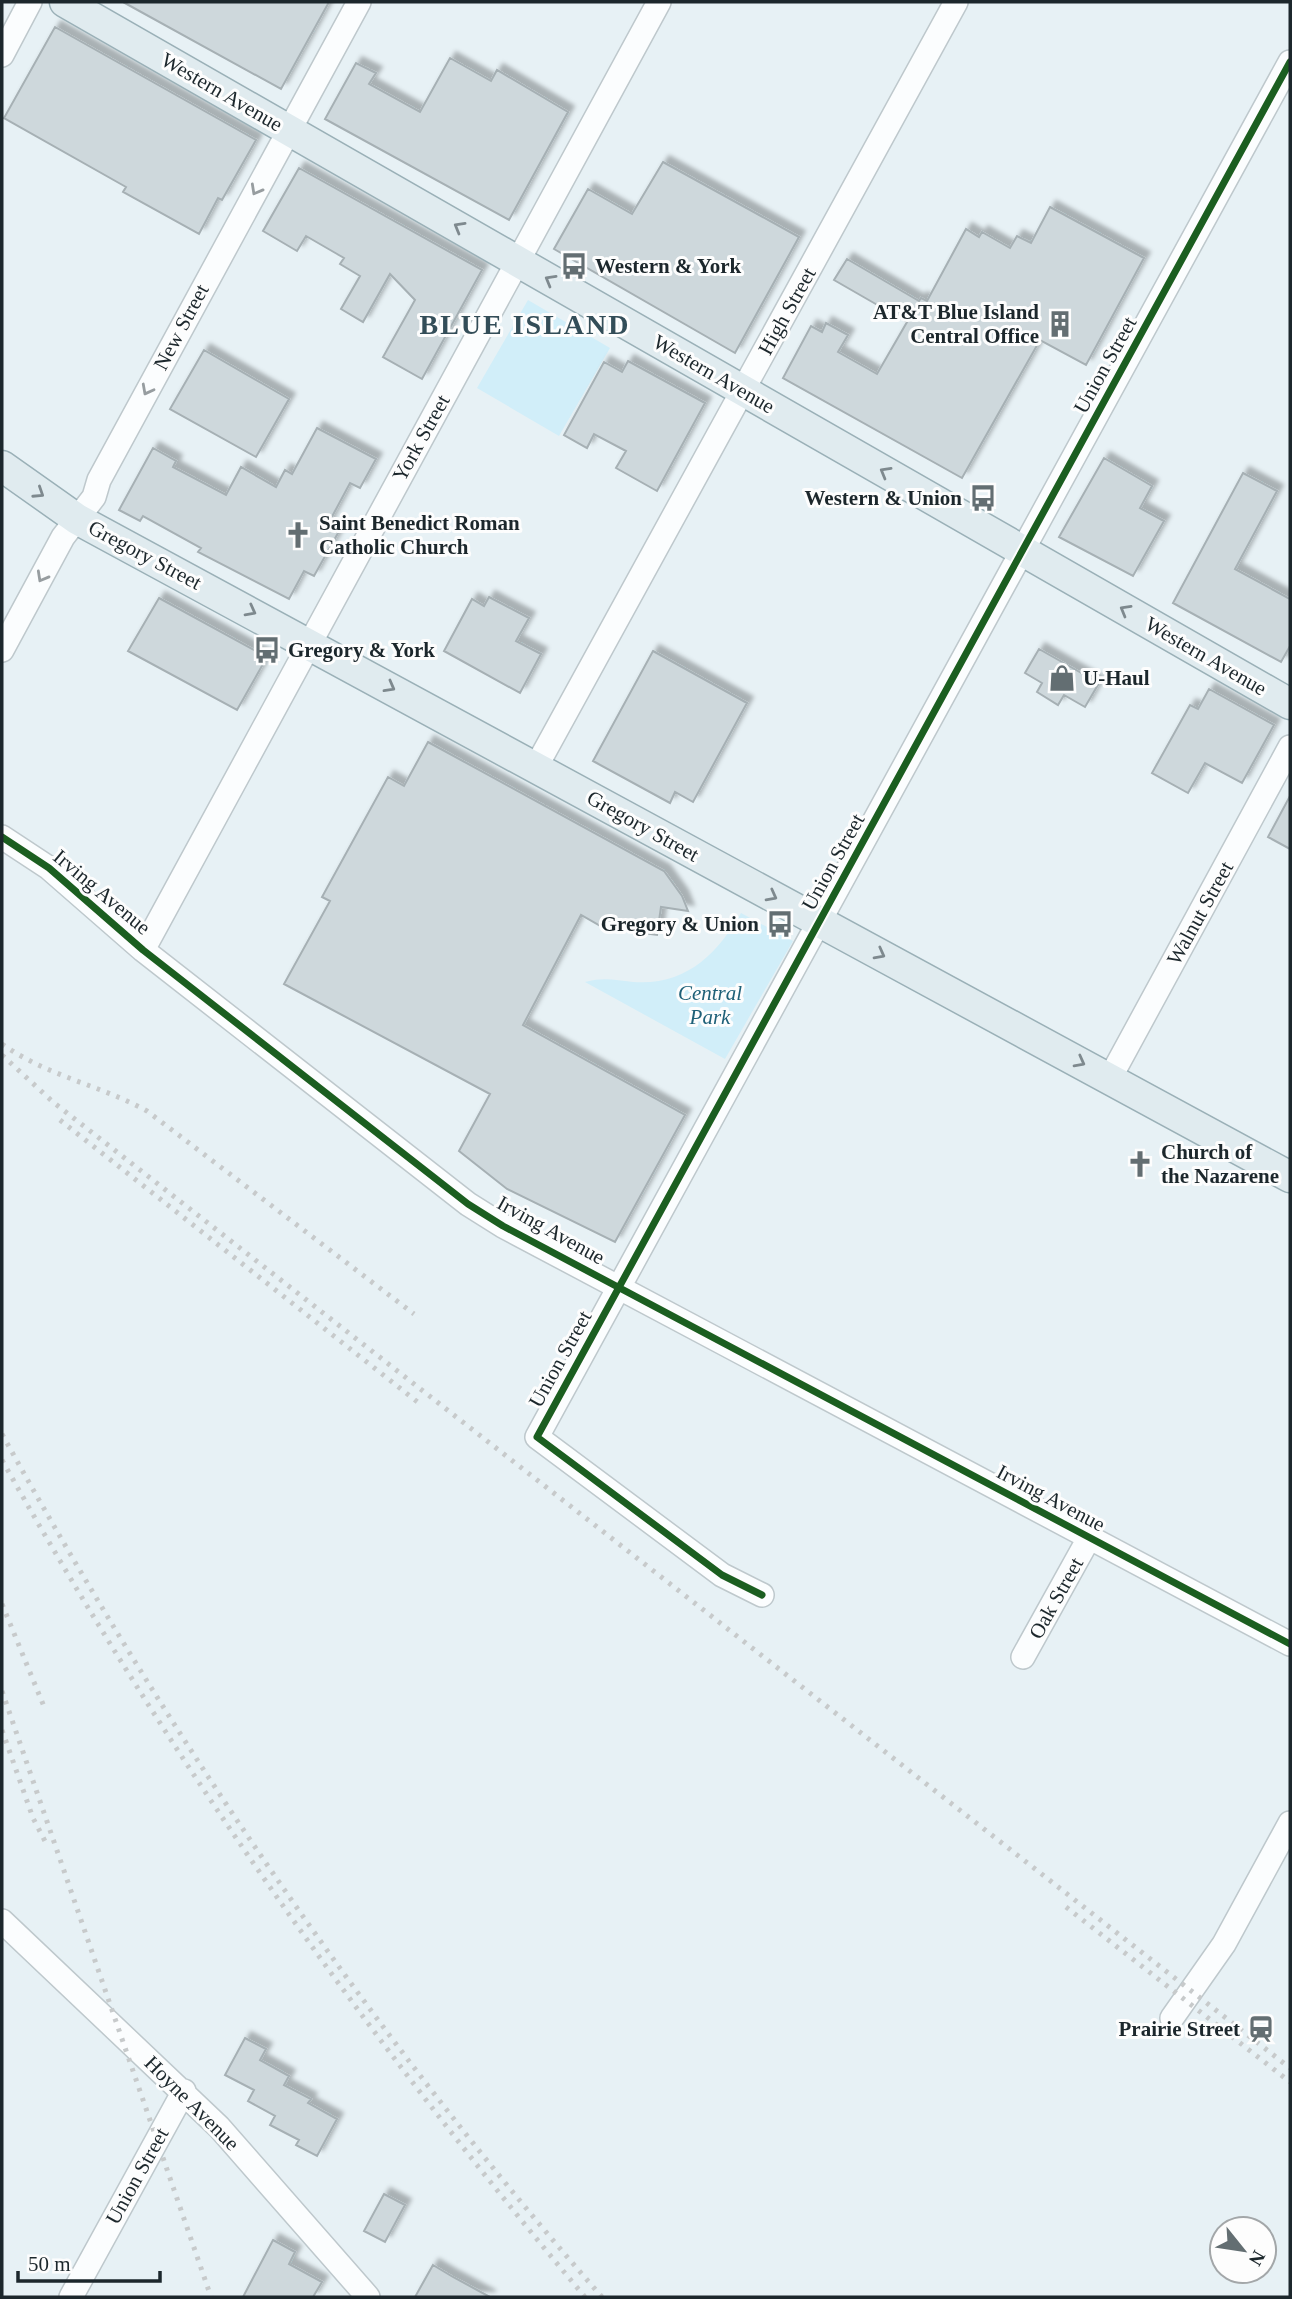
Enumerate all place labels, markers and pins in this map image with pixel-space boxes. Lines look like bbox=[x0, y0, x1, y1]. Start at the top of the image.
bus stop icon: Western & York bbox=[559, 251, 589, 281]
place label: Western & York bbox=[595, 254, 742, 278]
place label: AT&T Blue Island Central Office bbox=[873, 300, 1039, 348]
building icon: AT&T Blue Island Central Office bbox=[1045, 309, 1075, 339]
bus stop icon: Western & Union bbox=[968, 483, 998, 513]
place label: Western & Union bbox=[805, 486, 962, 510]
place label: Saint Benedict Roman Catholic Church bbox=[319, 511, 520, 559]
church icon: Saint Benedict Roman Catholic Church bbox=[283, 520, 313, 550]
bus stop icon: Gregory & York bbox=[252, 635, 282, 665]
place label: Gregory & York bbox=[288, 638, 435, 662]
shop icon: U-Haul bbox=[1047, 663, 1077, 693]
place label: U-Haul bbox=[1083, 666, 1150, 690]
bus stop icon: Gregory & Union bbox=[765, 909, 795, 939]
place label: Gregory & Union bbox=[601, 912, 759, 936]
place label: Church of the Nazarene bbox=[1161, 1140, 1279, 1188]
church icon: Church of the Nazarene bbox=[1125, 1149, 1155, 1179]
station icon: Prairie Street bbox=[1246, 2014, 1276, 2044]
place label: Prairie Street bbox=[1119, 2017, 1240, 2041]

